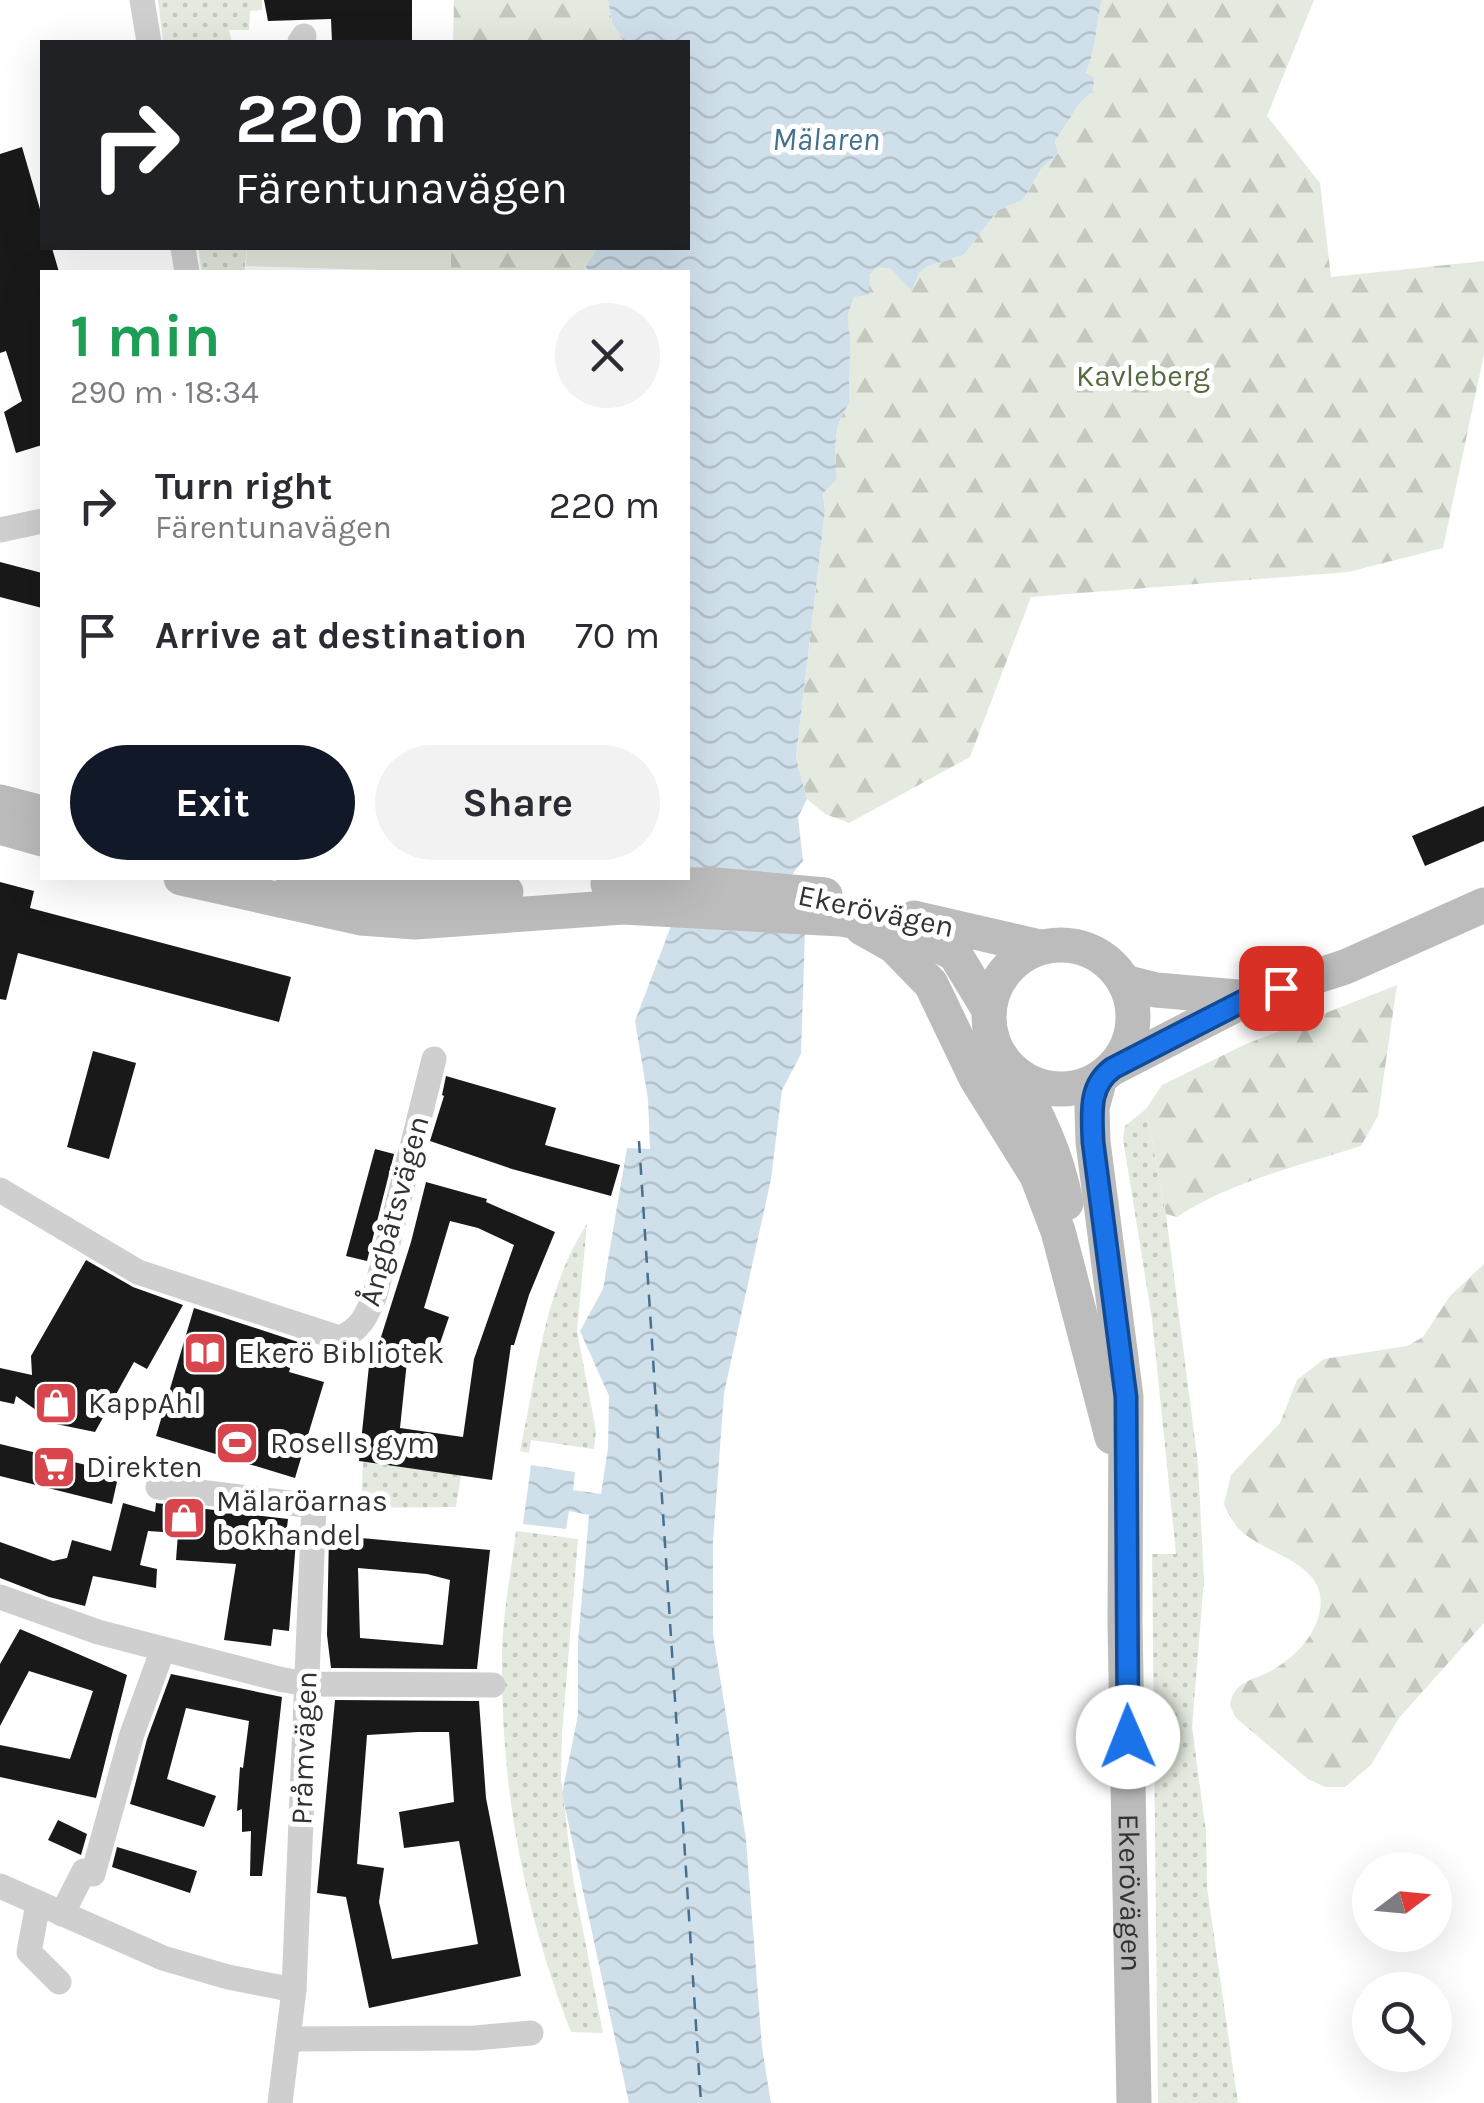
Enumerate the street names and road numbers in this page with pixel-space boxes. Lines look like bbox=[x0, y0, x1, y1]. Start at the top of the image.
street label: Ekerövägen bbox=[795, 877, 957, 945]
street label: Ångbåtsvägen bbox=[351, 1112, 437, 1310]
street label: Pråmvägen bbox=[283, 1670, 325, 1826]
street label: Ekerövägen bbox=[1111, 1813, 1150, 1972]

